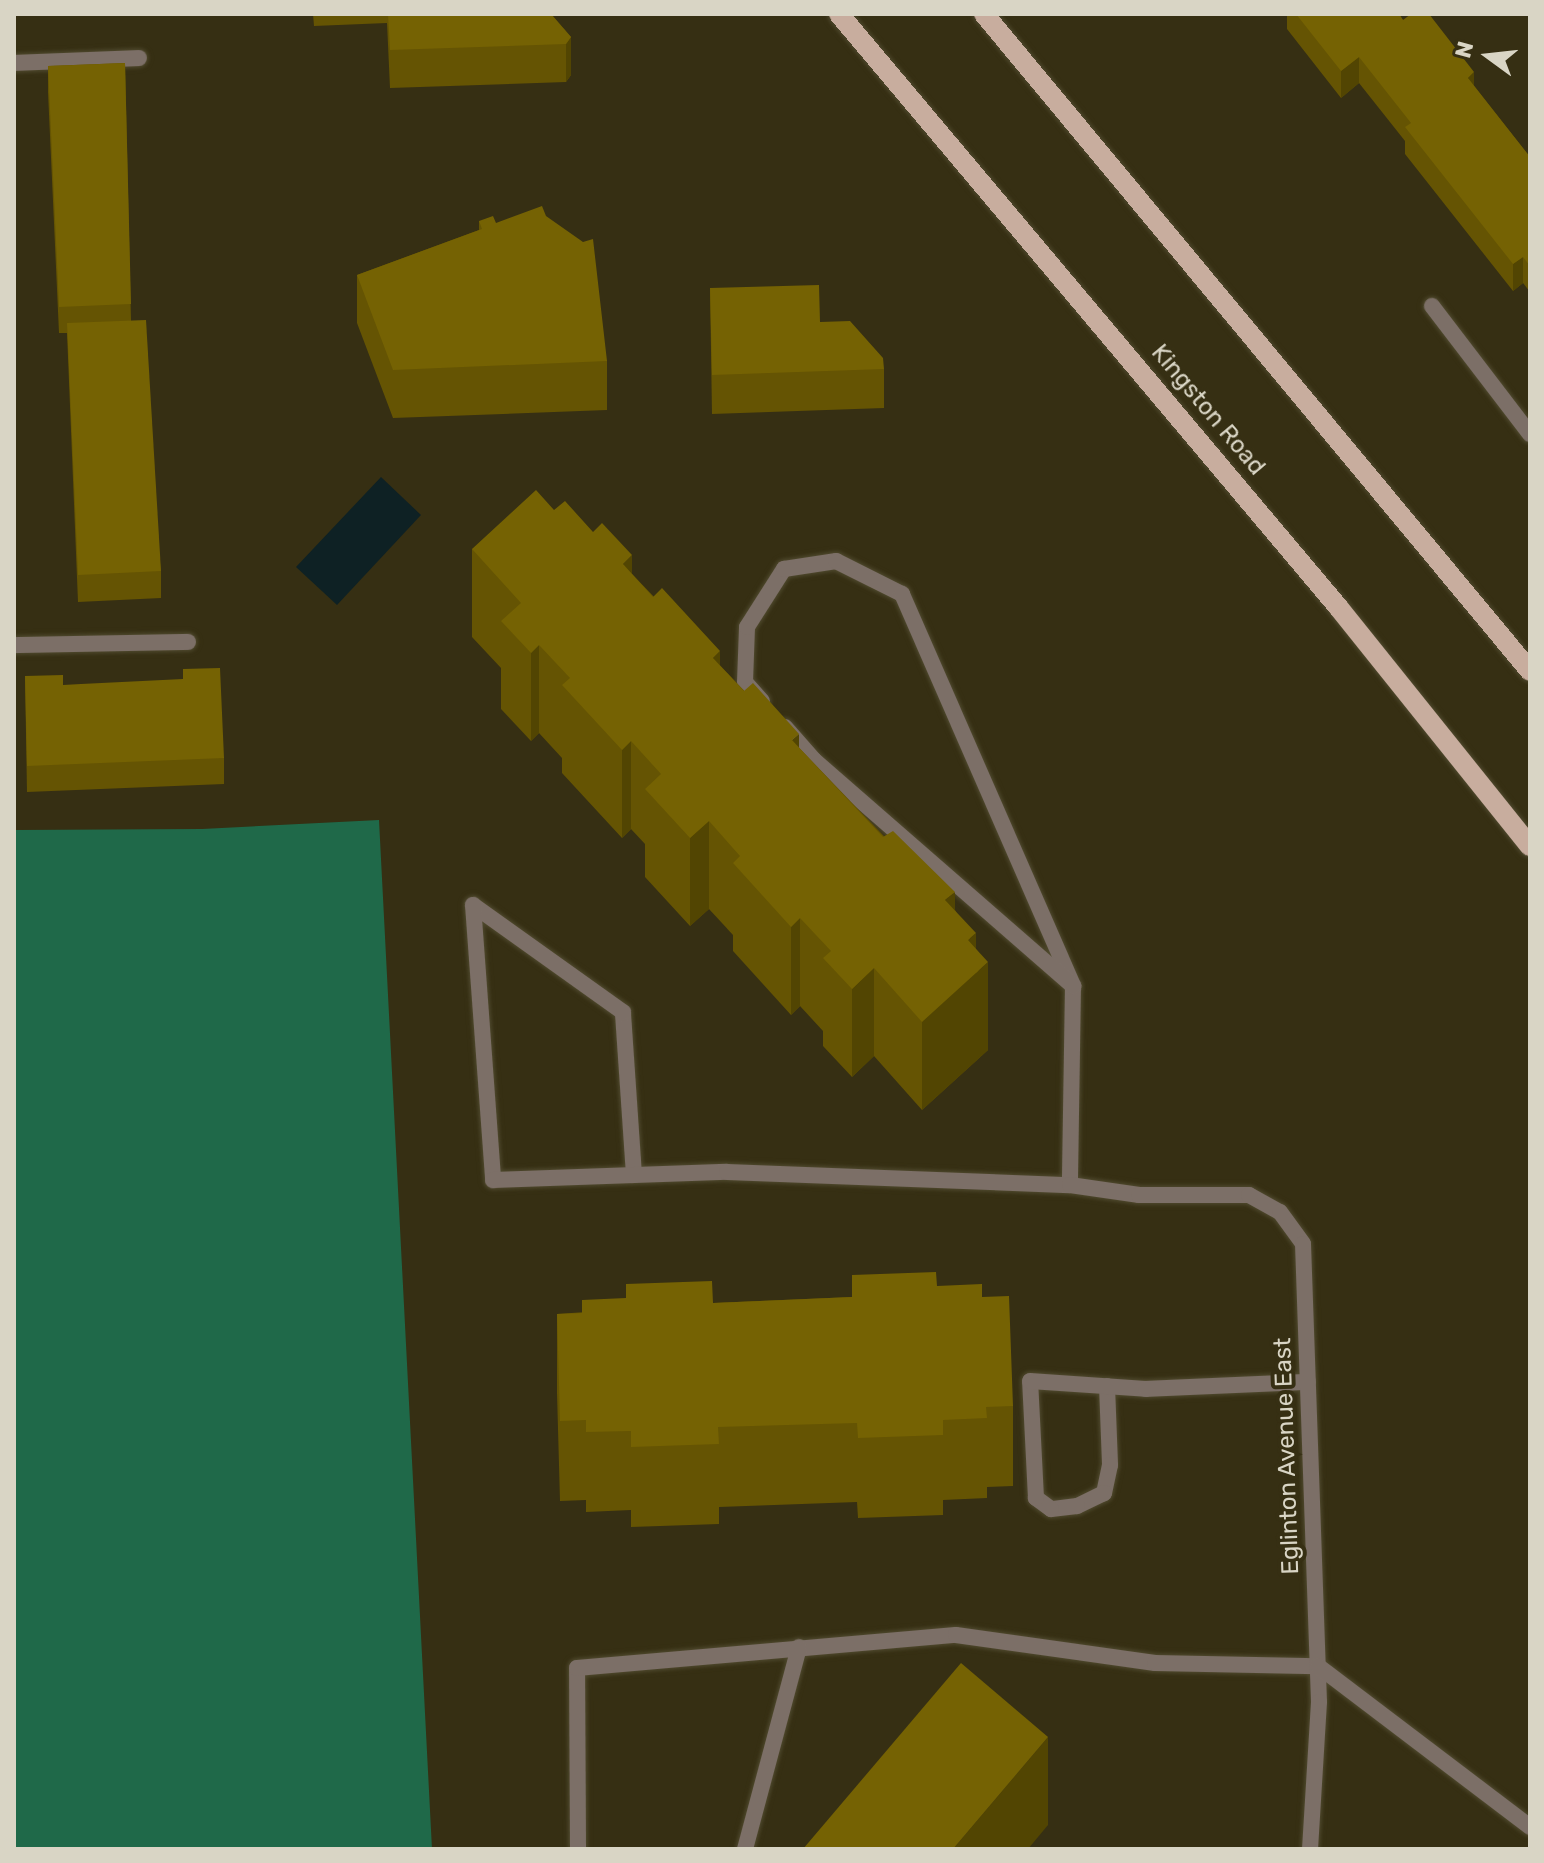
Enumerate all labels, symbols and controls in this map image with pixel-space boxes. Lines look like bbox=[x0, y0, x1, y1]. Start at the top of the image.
north arrow bbox=[1448, 16, 1528, 96]
text: N bbox=[1449, 39, 1479, 61]
street label: Kingston Road bbox=[1145, 339, 1271, 481]
street label: Eglinton Avenue East bbox=[1268, 1337, 1306, 1575]

